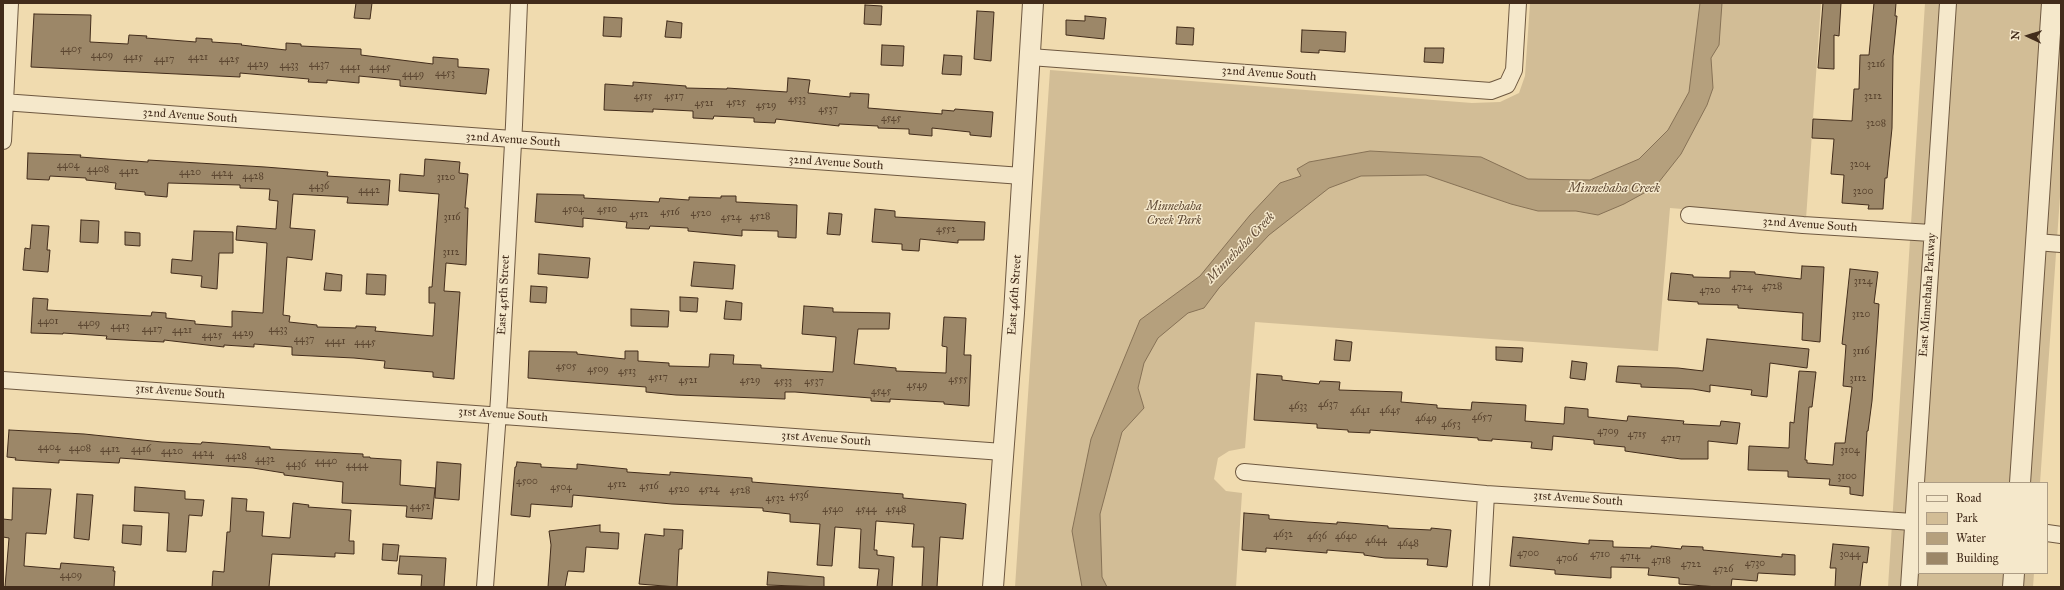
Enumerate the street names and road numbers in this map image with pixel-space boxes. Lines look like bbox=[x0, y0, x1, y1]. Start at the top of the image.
street label: 32nd Avenue South bbox=[1221, 64, 1317, 84]
street label: 32nd Avenue South bbox=[142, 106, 238, 126]
street label: 32nd Avenue South bbox=[465, 130, 561, 150]
street label: 32nd Avenue South bbox=[788, 153, 884, 173]
street label: 32nd Avenue South bbox=[1762, 215, 1858, 235]
street label: East Minnehaha Parkway bbox=[1916, 232, 1940, 358]
street label: East 45th Street bbox=[495, 254, 513, 336]
street label: East 46th Street bbox=[1005, 254, 1025, 336]
street label: 31st Avenue South bbox=[135, 382, 225, 402]
street label: 31st Avenue South bbox=[458, 405, 548, 425]
street label: 31st Avenue South bbox=[781, 429, 871, 449]
street label: 31st Avenue South bbox=[1533, 489, 1623, 509]

